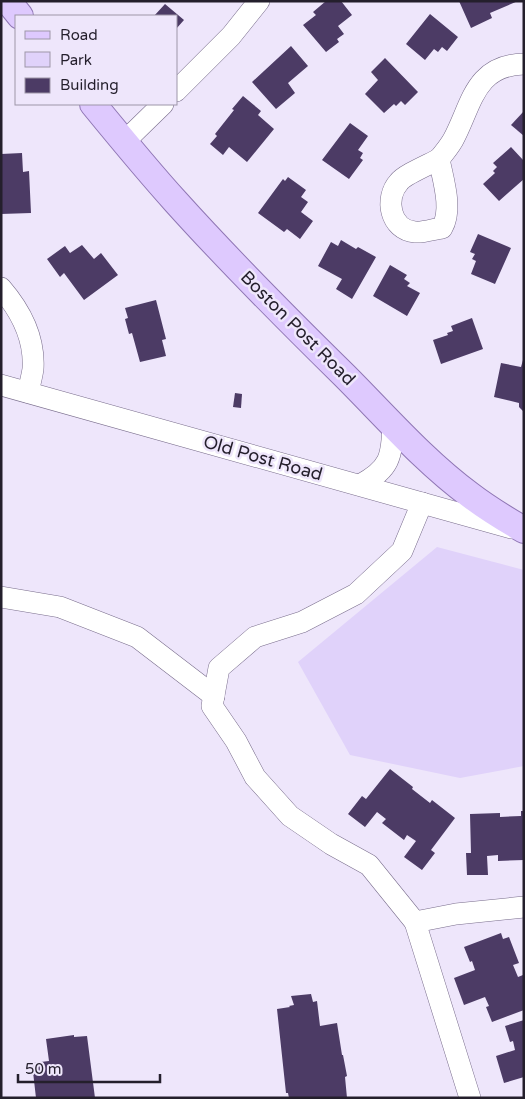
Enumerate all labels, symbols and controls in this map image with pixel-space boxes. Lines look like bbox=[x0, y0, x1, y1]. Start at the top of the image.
legend bbox=[15, 15, 178, 105]
text: Road bbox=[60, 26, 98, 44]
text: Park bbox=[60, 51, 92, 69]
text: Building bbox=[60, 76, 119, 94]
street label: Boston Post Road bbox=[236, 266, 360, 390]
street label: Old Post Road bbox=[201, 430, 325, 486]
scale bar bbox=[18, 1052, 160, 1084]
text: 50 m bbox=[25, 1060, 62, 1078]

